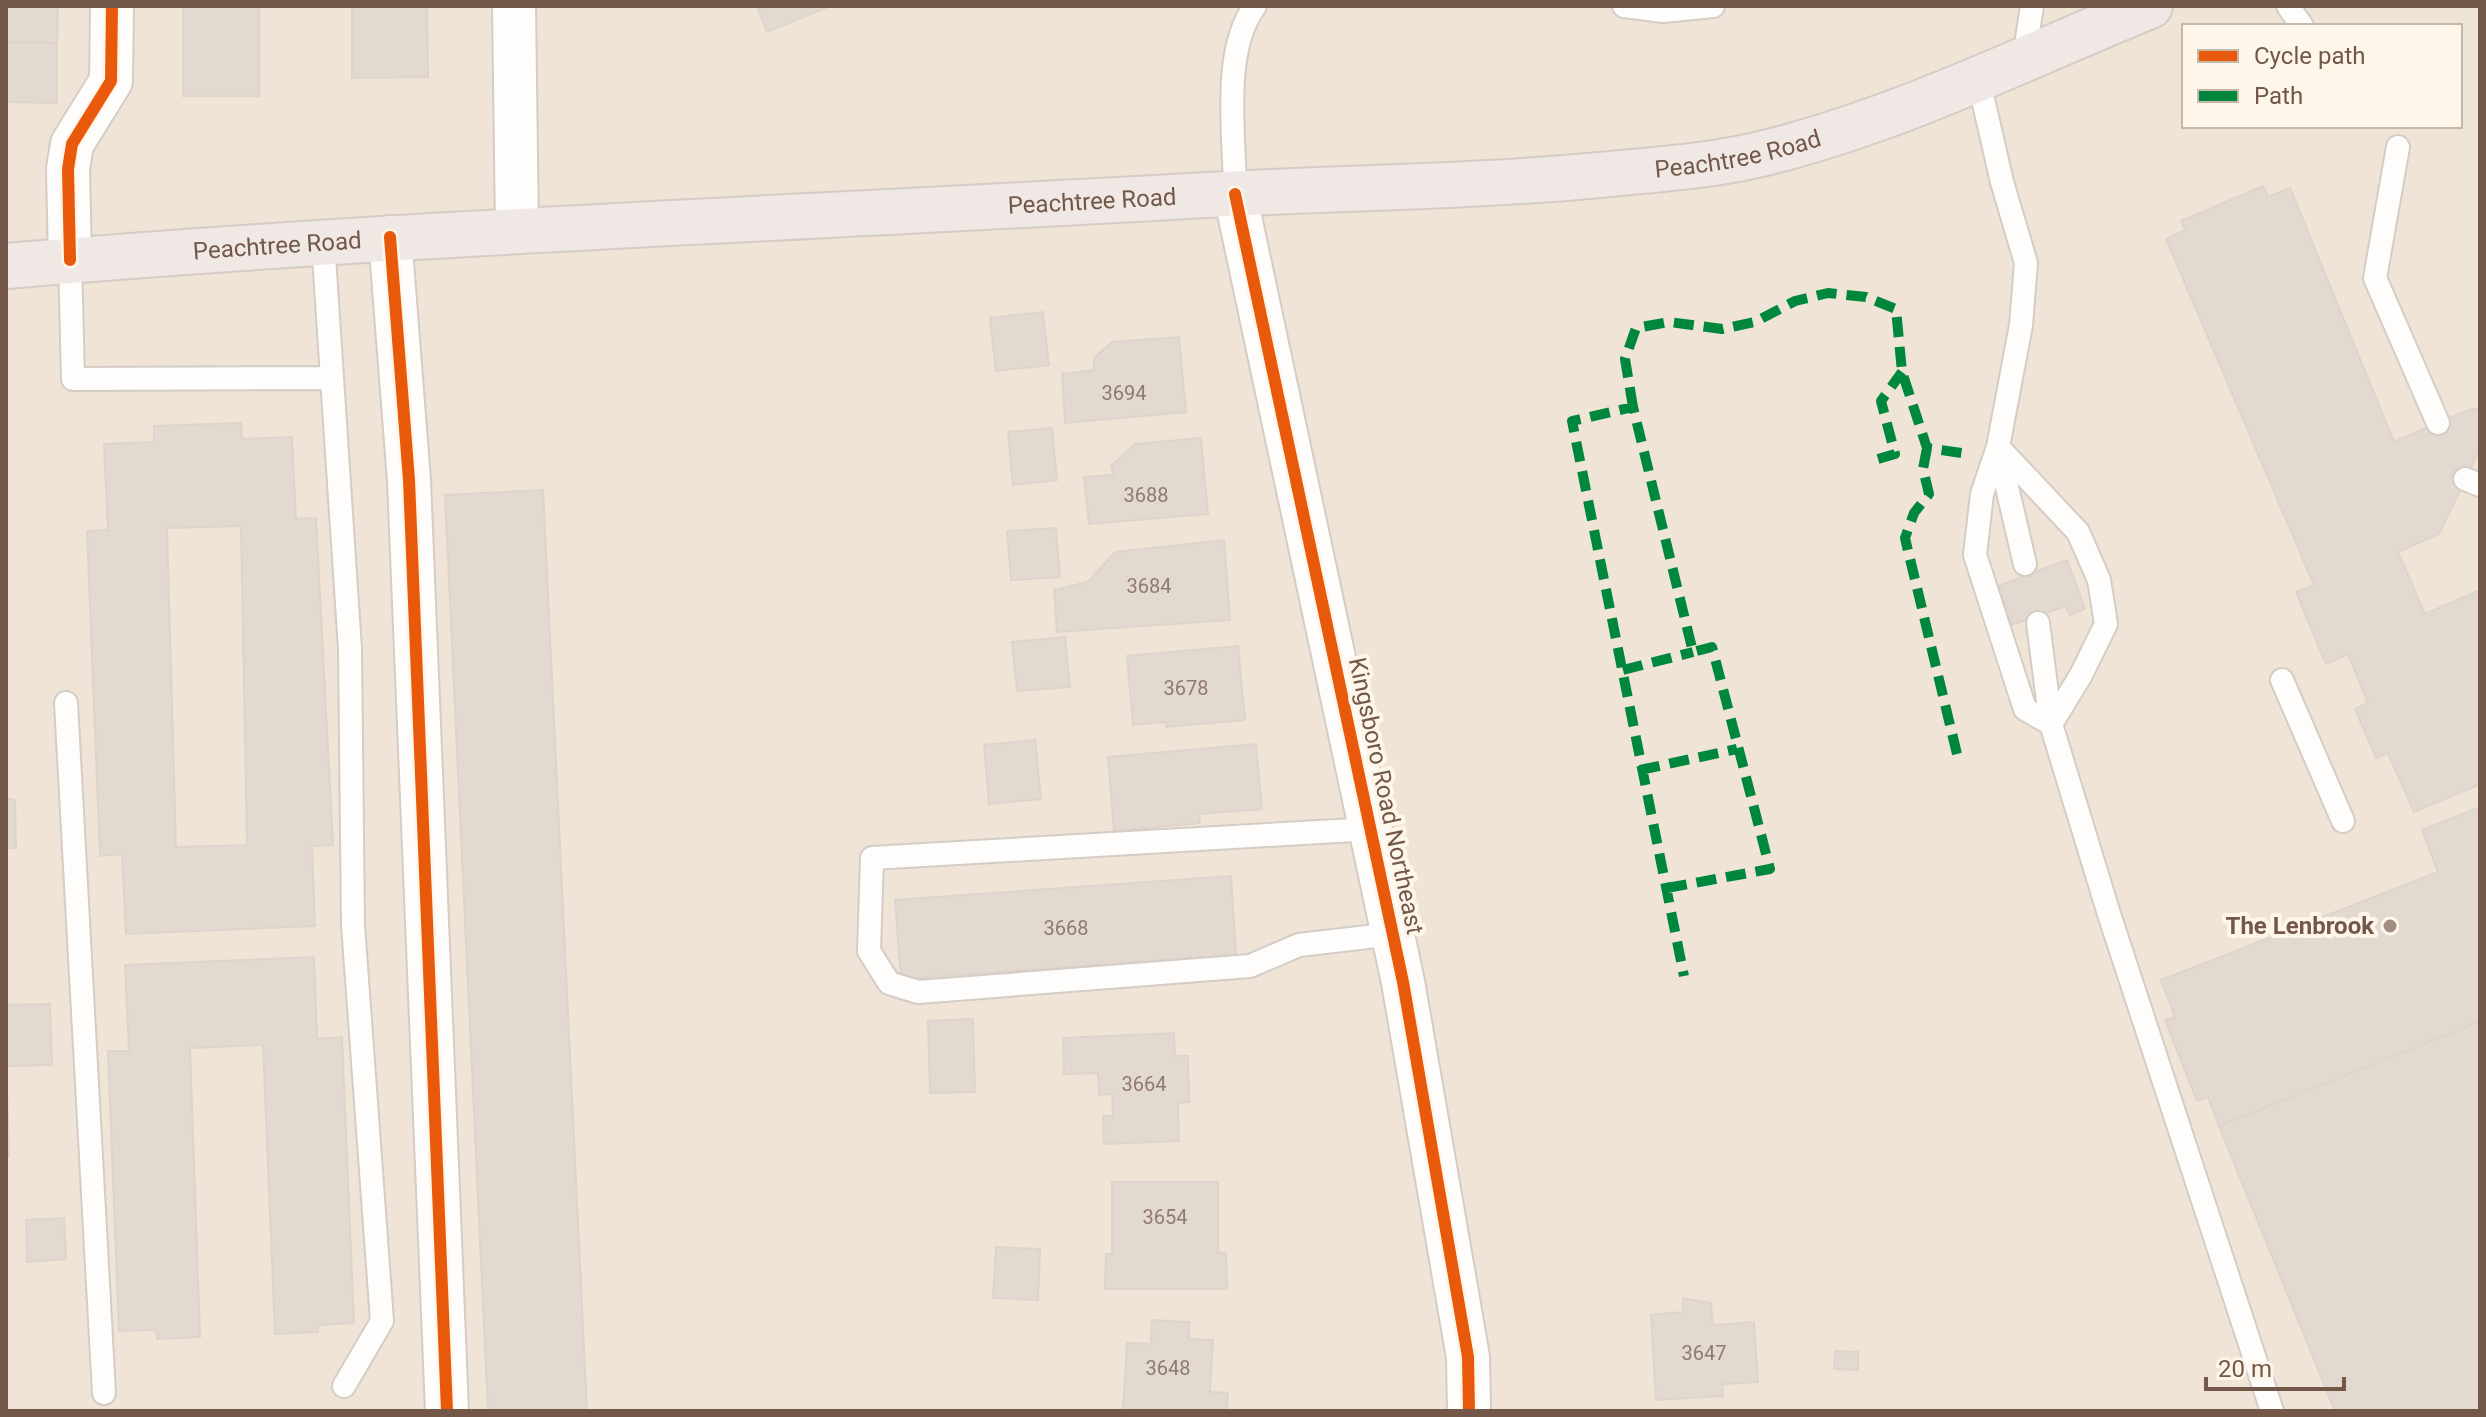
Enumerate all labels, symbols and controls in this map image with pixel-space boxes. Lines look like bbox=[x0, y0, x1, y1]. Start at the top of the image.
legend bbox=[2182, 24, 2462, 128]
text: Cycle path bbox=[2254, 42, 2366, 70]
text: Path bbox=[2254, 82, 2303, 110]
street label: Peachtree Road bbox=[1653, 124, 1824, 184]
street label: Peachtree Road bbox=[1007, 183, 1177, 220]
street label: Peachtree Road bbox=[192, 226, 362, 265]
house number: 3694 bbox=[1102, 381, 1146, 405]
house number: 3688 bbox=[1124, 483, 1168, 507]
house number: 3684 bbox=[1127, 574, 1171, 598]
street label: Kingsboro Road Northeast bbox=[1343, 655, 1429, 937]
house number: 3678 bbox=[1164, 676, 1208, 700]
place label: The Lenbrook bbox=[2226, 912, 2375, 940]
house number: 3668 bbox=[1044, 916, 1088, 940]
marker: The Lenbrook bbox=[2381, 917, 2399, 935]
house number: 3664 bbox=[1122, 1072, 1166, 1096]
house number: 3654 bbox=[1143, 1205, 1187, 1229]
house number: 3647 bbox=[1682, 1341, 1726, 1365]
scale bar bbox=[2206, 1341, 2344, 1391]
text: 20 m bbox=[2218, 1355, 2272, 1383]
house number: 3648 bbox=[1146, 1356, 1190, 1380]

